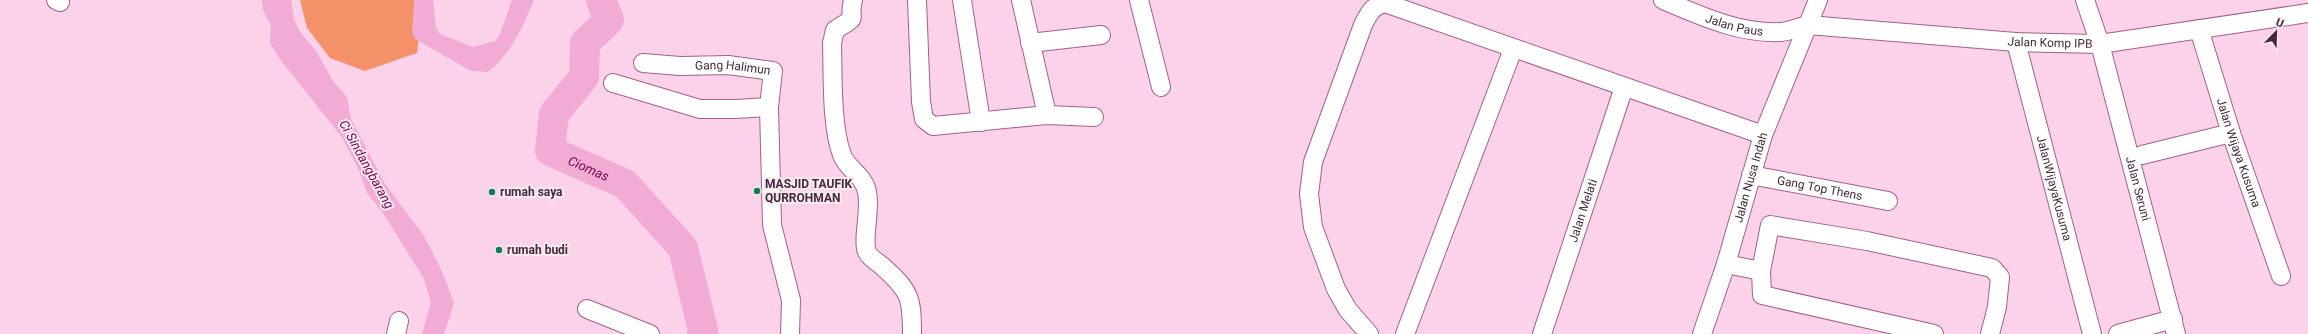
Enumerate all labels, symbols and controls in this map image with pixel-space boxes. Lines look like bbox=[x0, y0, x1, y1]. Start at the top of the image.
street label: Jalan Paus bbox=[1704, 11, 1764, 39]
north arrow bbox=[2256, 12, 2296, 52]
text: U bbox=[2274, 16, 2286, 31]
street label: Jalan Komp IPB bbox=[2007, 34, 2093, 51]
street label: Gang Halimun bbox=[695, 58, 771, 78]
street label: Jalan Wijaya Kusuma bbox=[2214, 97, 2263, 209]
water label: Ci Sindangbarang bbox=[336, 117, 397, 211]
street label: Jalan Nusa Indah bbox=[1731, 131, 1770, 224]
street label: JalanWijayaKusuma bbox=[2034, 134, 2074, 242]
water label: Ciomas bbox=[566, 153, 612, 184]
street label: Jalan Seruni bbox=[2123, 155, 2153, 222]
street label: Gang Top Thens bbox=[1776, 173, 1864, 203]
place label: MASJID TAUFIK QURROHMAN bbox=[765, 177, 853, 205]
street label: Jalan Melati bbox=[1566, 177, 1600, 244]
place label: rumah saya bbox=[500, 185, 563, 199]
marker: MASJID TAUFIK QURROHMAN bbox=[752, 186, 762, 196]
marker: rumah saya bbox=[487, 187, 497, 197]
place label: rumah budi bbox=[507, 243, 568, 257]
marker: rumah budi bbox=[494, 245, 504, 255]

